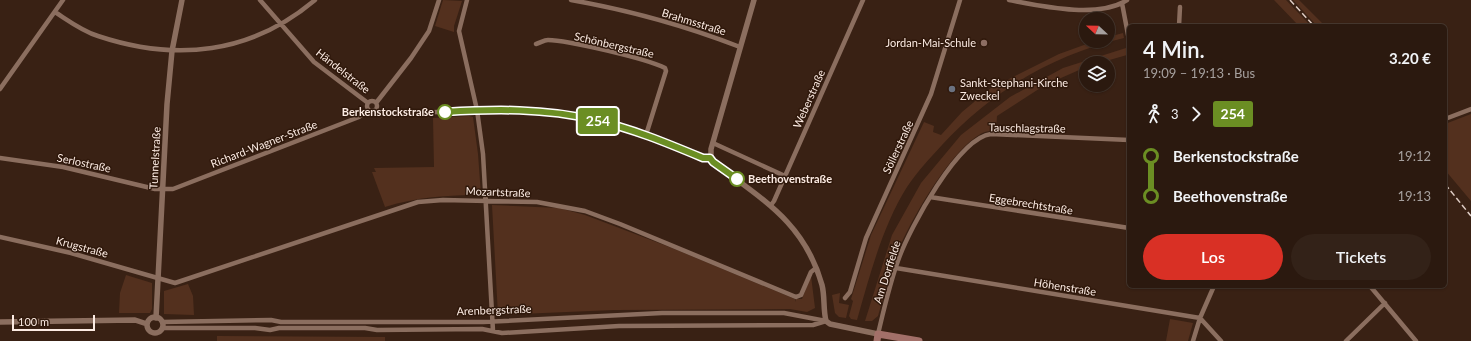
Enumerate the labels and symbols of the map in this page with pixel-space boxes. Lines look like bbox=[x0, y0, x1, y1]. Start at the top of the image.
street label: Brahmsstraße bbox=[660, 6, 728, 38]
north arrow bbox=[1079, 12, 1115, 48]
street label: Schönbergstraße bbox=[573, 29, 655, 60]
place label: Jordan-Mai-Schule bbox=[886, 36, 976, 49]
marker: Jordan-Mai-Schule bbox=[979, 38, 989, 48]
street label: Händelstraße bbox=[314, 46, 373, 96]
street label: Weberstraße bbox=[790, 67, 827, 130]
place label: Sankt-Stephani-Kirche Zweckel bbox=[960, 76, 1068, 102]
marker: Sankt-Stephani-Kirche Zweckel bbox=[947, 84, 957, 94]
marker: Berkenstockstraße bbox=[437, 104, 453, 120]
place label: Berkenstockstraße bbox=[342, 105, 434, 118]
line badge: 254 bbox=[575, 108, 621, 134]
street label: Richard-Wagner-Straße bbox=[209, 117, 319, 170]
street label: Söllerstraße bbox=[880, 118, 916, 176]
street label: Tauschlagstraße bbox=[988, 120, 1066, 135]
street label: Tunnelstraße bbox=[146, 126, 163, 189]
street label: Serlostraße bbox=[56, 150, 112, 175]
marker: Beethovenstraße bbox=[729, 171, 745, 187]
place label: Beethovenstraße bbox=[748, 172, 832, 185]
street label: Mozartstraße bbox=[465, 184, 531, 199]
street label: Eggebrechtstraße bbox=[988, 190, 1074, 217]
street label: Krugstraße bbox=[55, 233, 110, 260]
street label: Am Dorffelde bbox=[870, 239, 903, 305]
street label: Höhenstraße bbox=[1033, 275, 1097, 298]
street label: Arenbergstraße bbox=[456, 302, 532, 317]
scale bar bbox=[12, 313, 95, 332]

